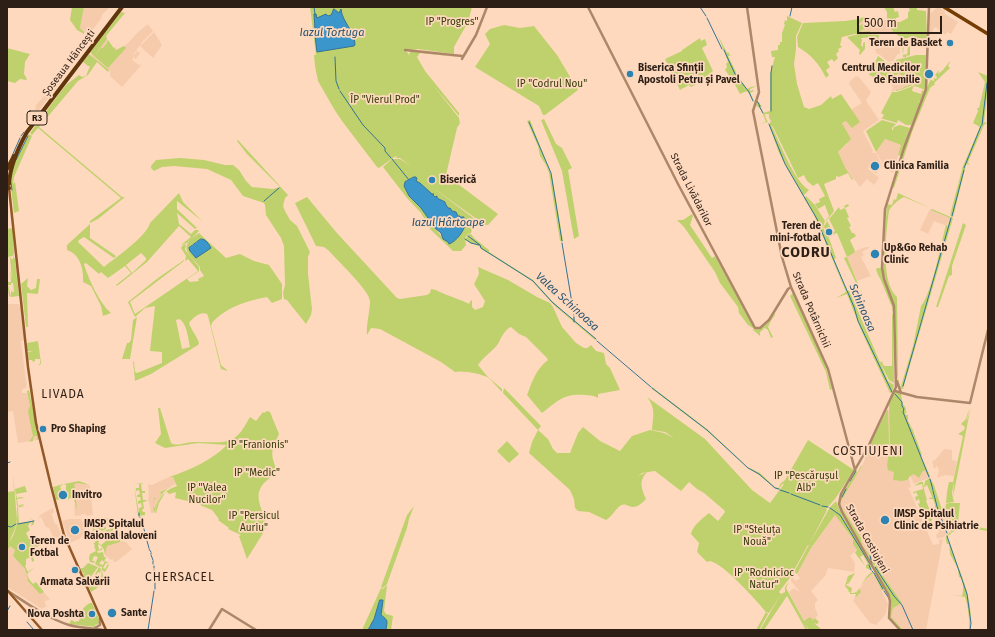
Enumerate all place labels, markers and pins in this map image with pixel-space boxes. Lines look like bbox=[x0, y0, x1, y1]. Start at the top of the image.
place label: Teren de Basket bbox=[869, 37, 942, 49]
marker: Teren de Basket bbox=[945, 38, 955, 48]
place label: Biserica Sfinții Apostoli Petru și Pavel bbox=[638, 62, 740, 86]
place label: Centrul Medicilor de Familie bbox=[842, 62, 920, 86]
marker: Centrul Medicilor de Familie bbox=[923, 68, 935, 80]
marker: Biserica Sfinții Apostoli Petru și Pavel bbox=[625, 69, 635, 79]
marker: Clinica Familia bbox=[869, 160, 881, 172]
place label: Clinica Familia bbox=[884, 160, 949, 172]
place label: Biserică bbox=[440, 174, 476, 186]
marker: Biserică bbox=[427, 175, 437, 185]
place label: Teren de mini-fotbal bbox=[770, 220, 821, 244]
marker: Teren de mini-fotbal bbox=[824, 227, 834, 237]
place label: Up&Go Rehab Clinic bbox=[884, 242, 947, 266]
marker: Up&Go Rehab Clinic bbox=[869, 248, 881, 260]
place label: Pro Shaping bbox=[51, 423, 106, 435]
marker: Pro Shaping bbox=[38, 424, 48, 434]
marker: Invitro bbox=[57, 489, 69, 501]
place label: Invitro bbox=[72, 489, 102, 501]
place label: IMSP Spitalul Clinic de Psihiatrie bbox=[894, 508, 979, 532]
marker: IMSP Spitalul Clinic de Psihiatrie bbox=[879, 514, 891, 526]
place label: IMSP Spitalul Raional Ialoveni bbox=[84, 518, 157, 542]
marker: IMSP Spitalul Raional Ialoveni bbox=[69, 524, 81, 536]
place label: Teren de Fotbal bbox=[30, 535, 69, 558]
marker: Teren de Fotbal bbox=[17, 542, 27, 552]
marker: Armata Salvării bbox=[70, 565, 80, 575]
place label: Armata Salvării bbox=[40, 576, 110, 588]
marker: Sante bbox=[106, 607, 118, 619]
place label: Sante bbox=[121, 607, 147, 619]
place label: Nova Poshta bbox=[27, 608, 84, 620]
marker: Nova Poshta bbox=[87, 609, 97, 619]

